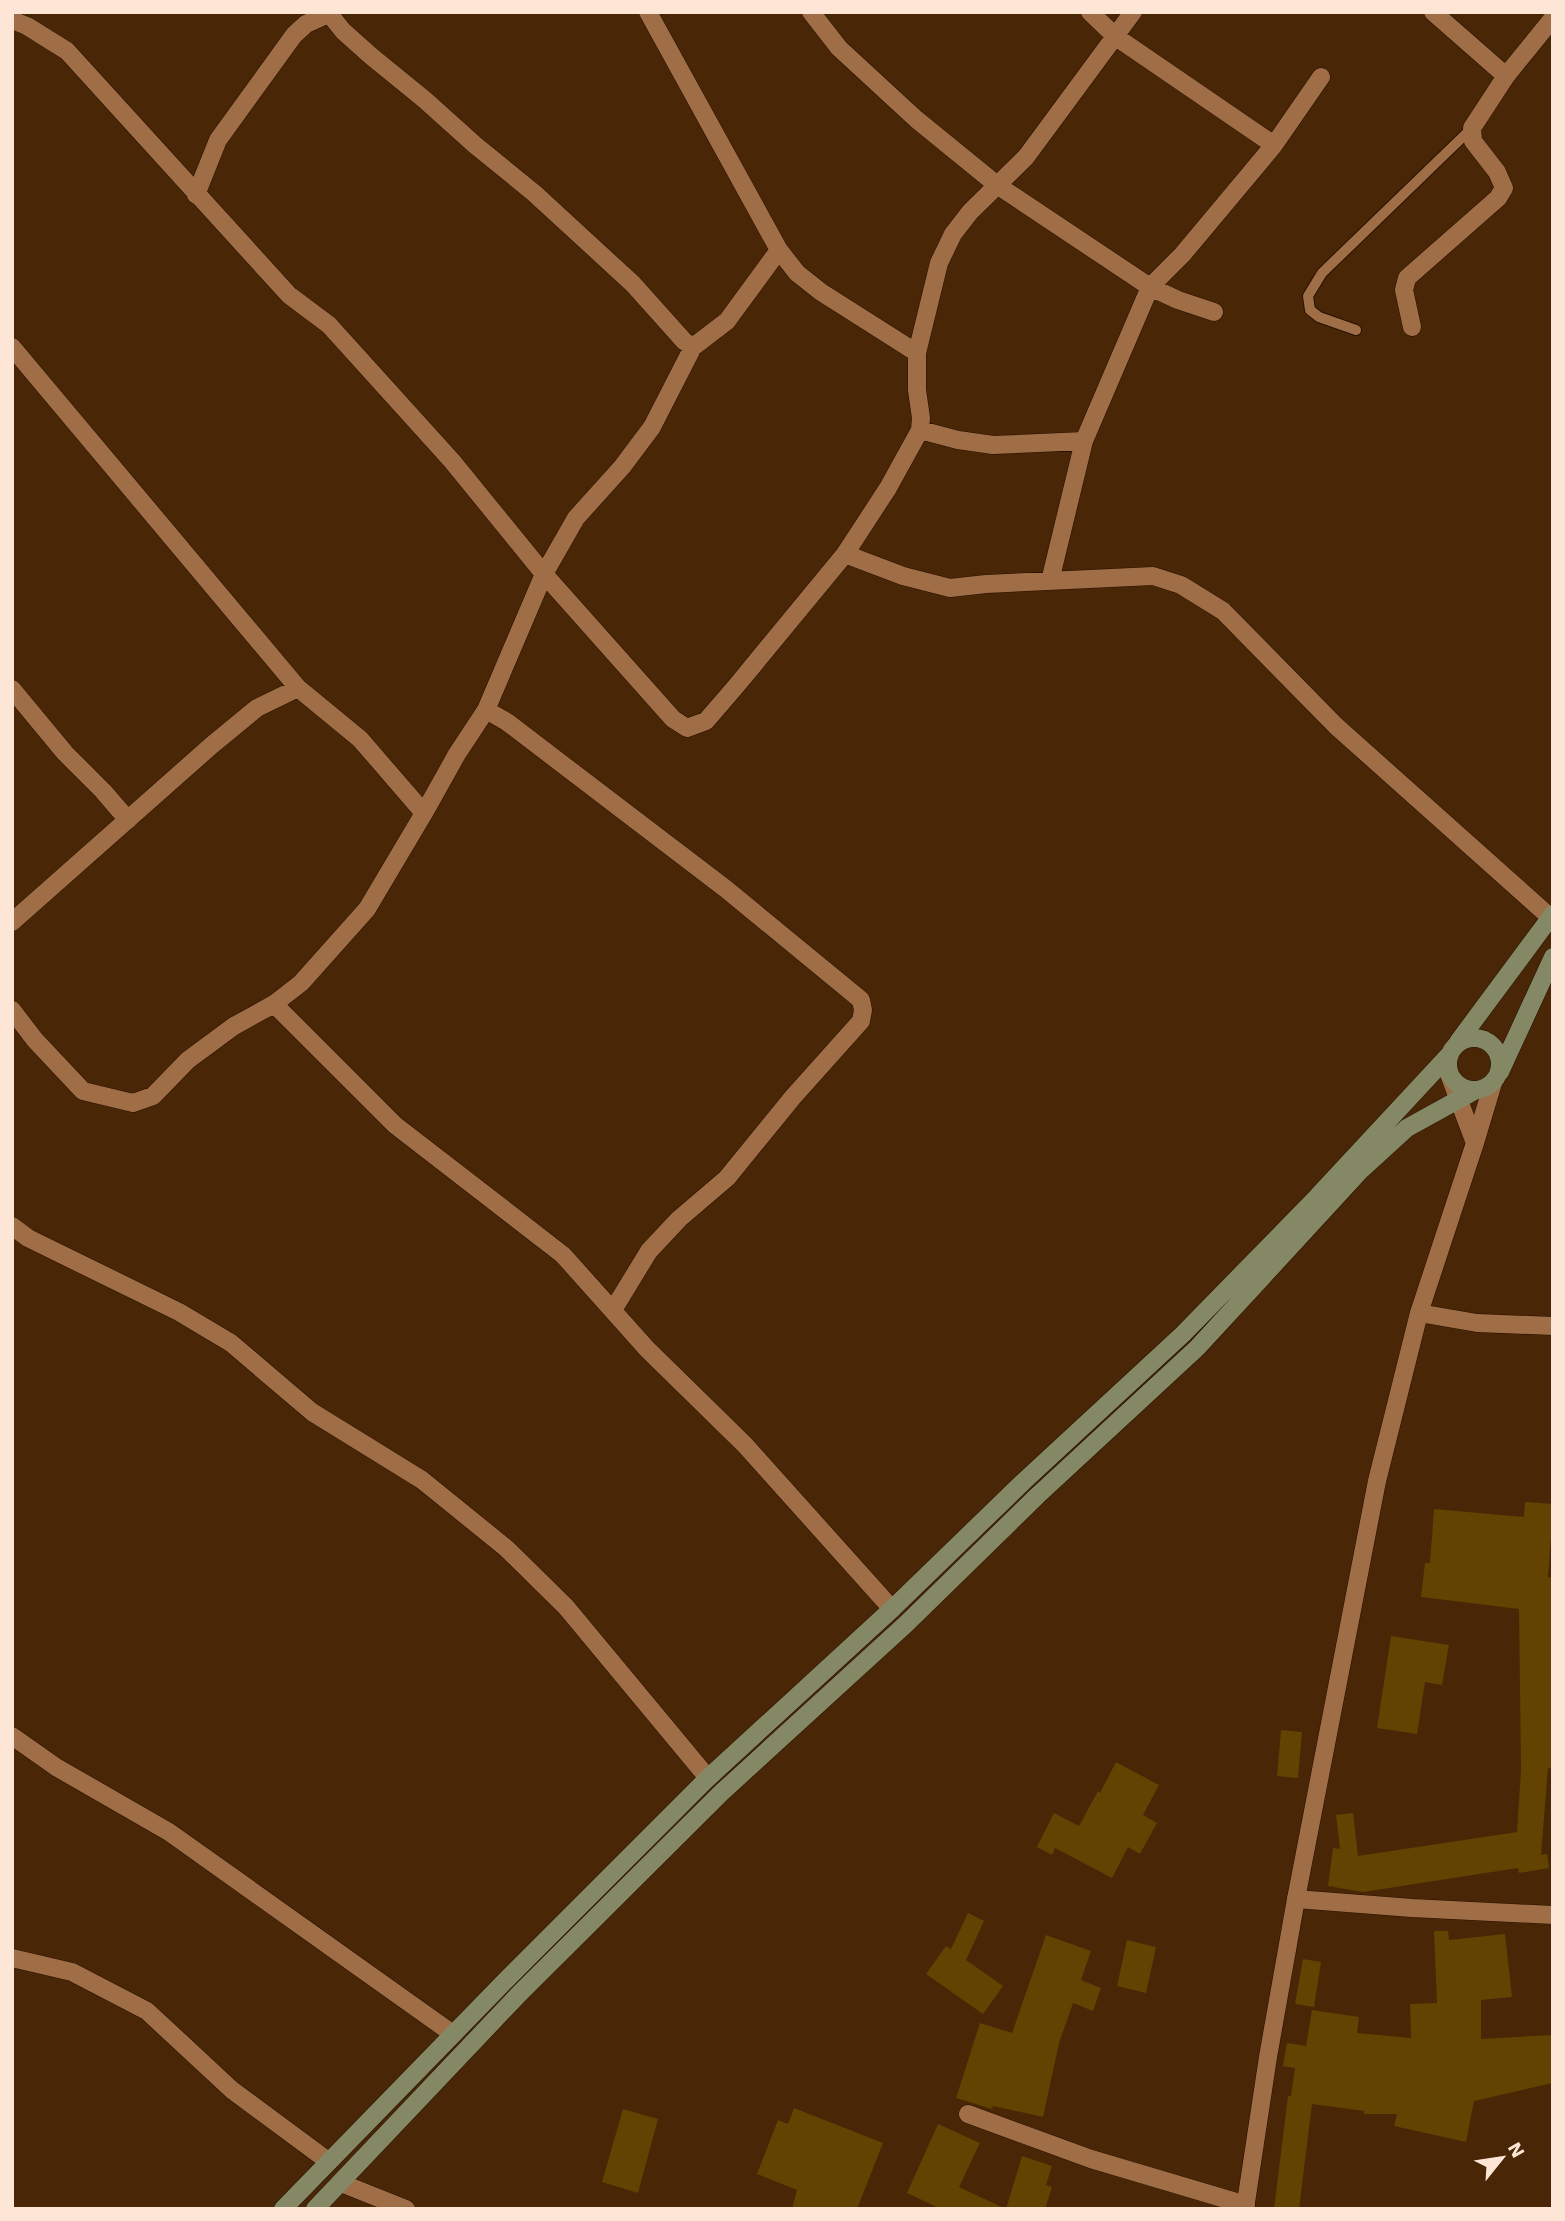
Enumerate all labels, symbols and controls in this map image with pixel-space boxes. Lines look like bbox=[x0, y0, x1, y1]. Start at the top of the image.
north arrow bbox=[1467, 2123, 1537, 2193]
text: N bbox=[1503, 2138, 1530, 2162]

